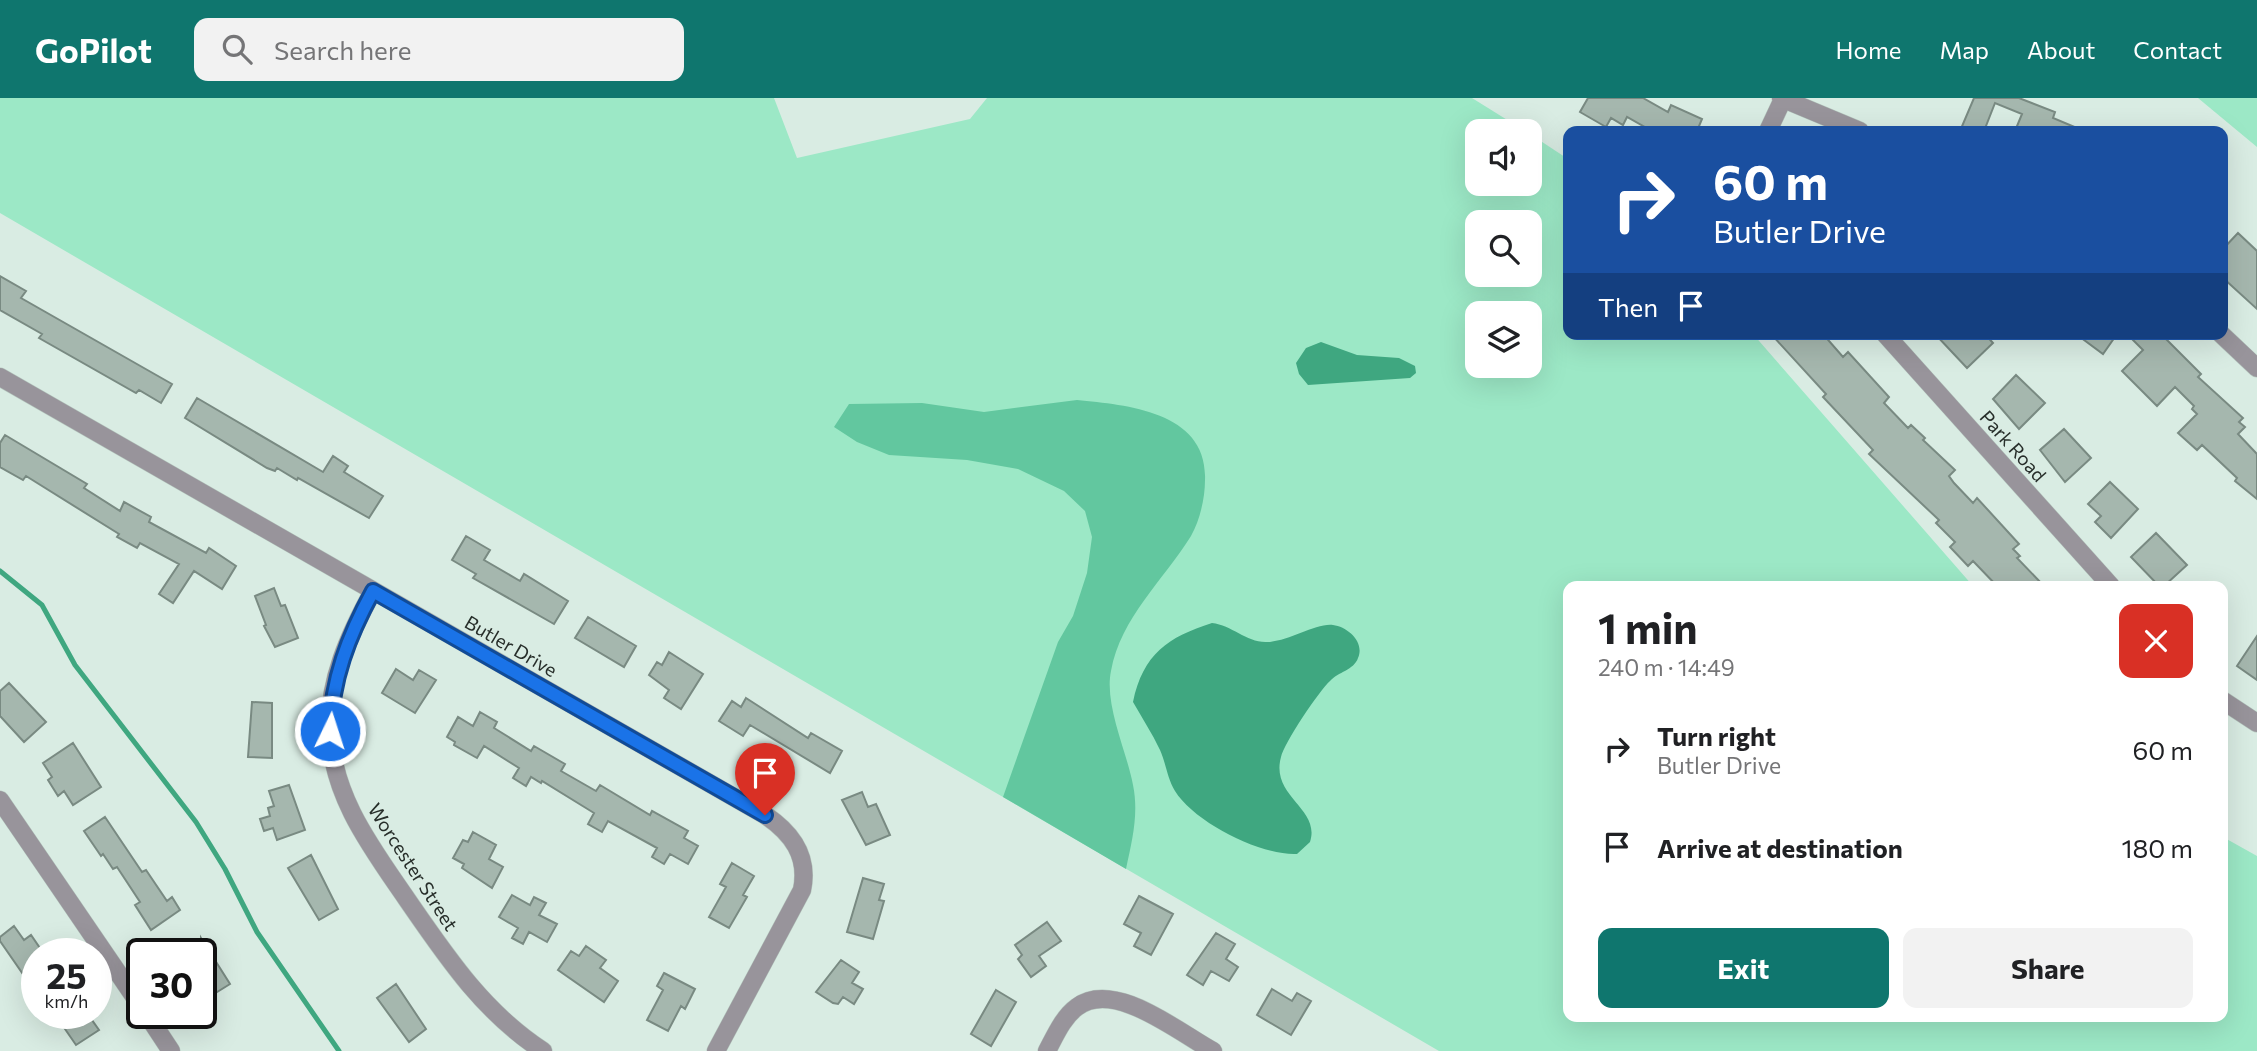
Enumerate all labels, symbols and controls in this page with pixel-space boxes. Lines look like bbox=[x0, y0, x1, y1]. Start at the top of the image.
search box bbox=[194, 18, 684, 81]
text: GoPilot bbox=[35, 29, 152, 70]
icon: search bbox=[218, 30, 256, 68]
text: Search here bbox=[274, 34, 411, 65]
text: Home bbox=[1836, 35, 1902, 64]
text: Map bbox=[1940, 35, 1989, 64]
text: About bbox=[2027, 35, 2095, 64]
text: Contact bbox=[2133, 35, 2222, 64]
map controls bbox=[1465, 119, 1542, 378]
button: sound bbox=[1465, 119, 1542, 196]
text: 60 m bbox=[1713, 150, 1828, 210]
icon: right bbox=[1598, 154, 1689, 245]
button: search bbox=[1465, 210, 1542, 287]
text: Butler Drive bbox=[1713, 210, 1886, 250]
icon: arrive bbox=[1672, 287, 1710, 325]
text: Then bbox=[1598, 291, 1658, 322]
button: layers bbox=[1465, 301, 1542, 378]
street label: Park Road bbox=[1975, 405, 2051, 486]
text: 1 min bbox=[1598, 601, 1698, 653]
button: close bbox=[2119, 604, 2193, 678]
street label: Butler Drive bbox=[461, 610, 561, 681]
text: 240 m · 14:49 bbox=[1598, 653, 1735, 681]
position arrow bbox=[293, 694, 367, 768]
text: Turn right bbox=[1657, 720, 1776, 751]
icon: right bbox=[1598, 730, 1636, 768]
text: 60 m bbox=[2133, 734, 2193, 765]
pin bbox=[735, 743, 795, 815]
text: Butler Drive bbox=[1657, 751, 1781, 779]
icon: arrive bbox=[746, 754, 784, 792]
street label: Worcester Street bbox=[364, 799, 463, 935]
icon: arrive bbox=[1598, 828, 1636, 866]
text: Arrive at destination bbox=[1657, 832, 1903, 863]
text: 180 m bbox=[2121, 832, 2193, 863]
button: Exit bbox=[1598, 928, 1889, 1008]
button: Share bbox=[1903, 928, 2193, 1008]
speed limit sign: 30 bbox=[126, 938, 217, 1029]
text: 25 bbox=[46, 953, 87, 996]
text: km/h bbox=[45, 990, 88, 1012]

